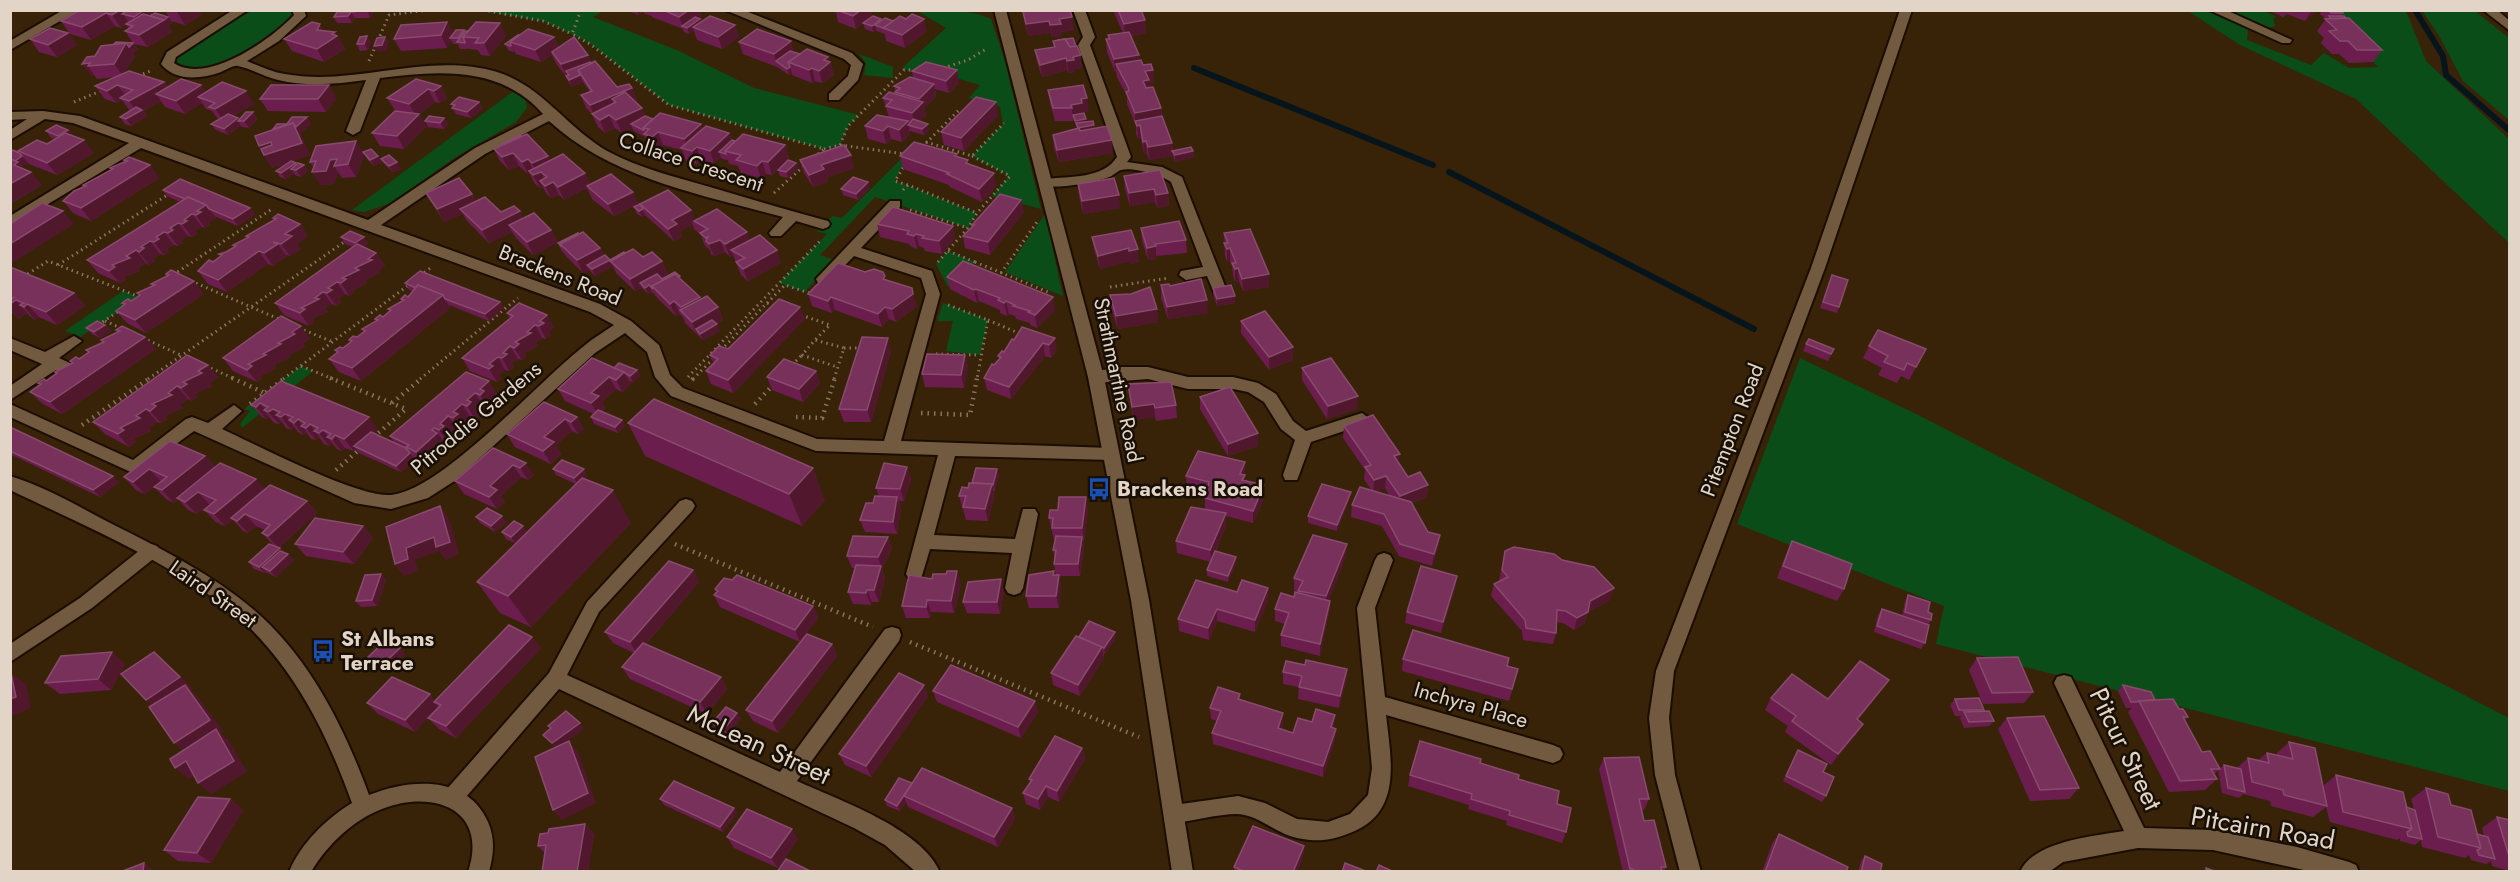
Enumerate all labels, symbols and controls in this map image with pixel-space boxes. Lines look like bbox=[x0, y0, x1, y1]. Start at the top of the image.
street label: Collace Crescent bbox=[615, 125, 767, 199]
street label: Brackens Road bbox=[494, 237, 626, 313]
street label: Strathmartine Road bbox=[1086, 295, 1150, 465]
street label: Pitroddie Gardens bbox=[404, 354, 548, 482]
street label: Pitempton Road bbox=[1693, 359, 1771, 501]
place label: Brackens Road bbox=[1117, 474, 1263, 504]
bus stop icon: Brackens Road bbox=[1086, 476, 1112, 502]
street label: Laird Street bbox=[163, 553, 263, 635]
place label: St Albans Terrace bbox=[341, 624, 435, 678]
bus stop icon: St Albans Terrace bbox=[310, 638, 336, 664]
street label: Inchyra Place bbox=[1411, 674, 1532, 736]
street label: Pitcur Street bbox=[2080, 681, 2172, 817]
street label: McLean Street bbox=[681, 694, 838, 794]
street label: Pitcairn Road bbox=[2188, 797, 2338, 859]

